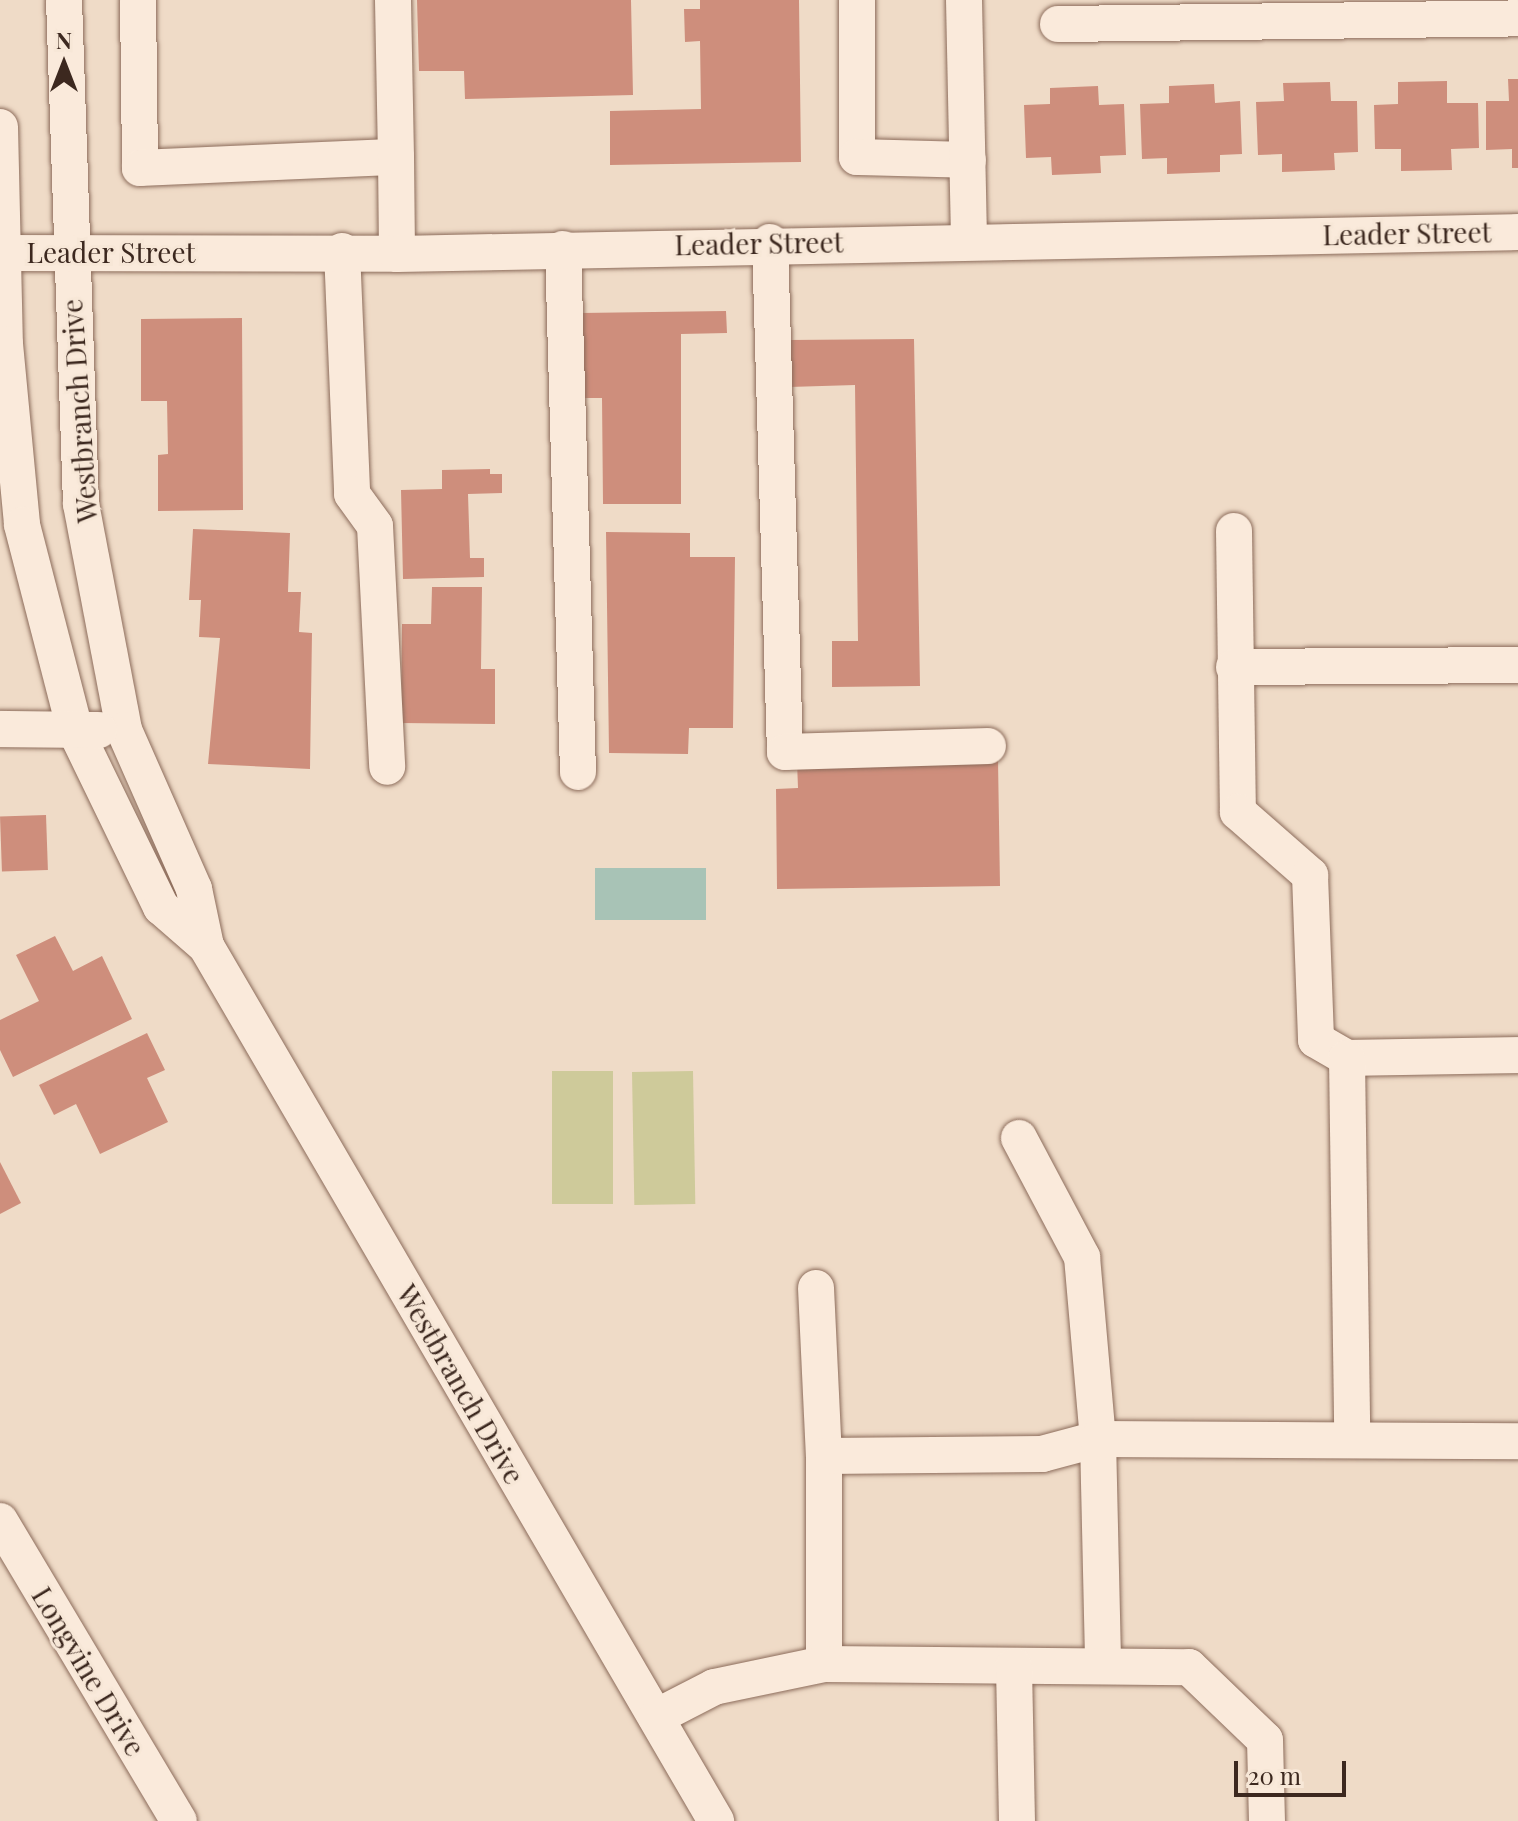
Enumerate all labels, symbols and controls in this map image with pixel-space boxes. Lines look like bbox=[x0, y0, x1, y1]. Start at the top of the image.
north arrow bbox=[24, 24, 104, 104]
text: N bbox=[56, 25, 72, 55]
street label: Leader Street bbox=[1322, 215, 1492, 251]
street label: Leader Street bbox=[674, 225, 844, 261]
street label: Leader Street bbox=[26, 235, 196, 269]
street label: Westbranch Drive bbox=[54, 298, 104, 524]
street label: Westbranch Drive bbox=[390, 1278, 532, 1490]
street label: Longvine Drive bbox=[25, 1580, 153, 1762]
scale bar bbox=[1238, 1745, 1350, 1795]
text: 20 m bbox=[1248, 1759, 1301, 1791]

